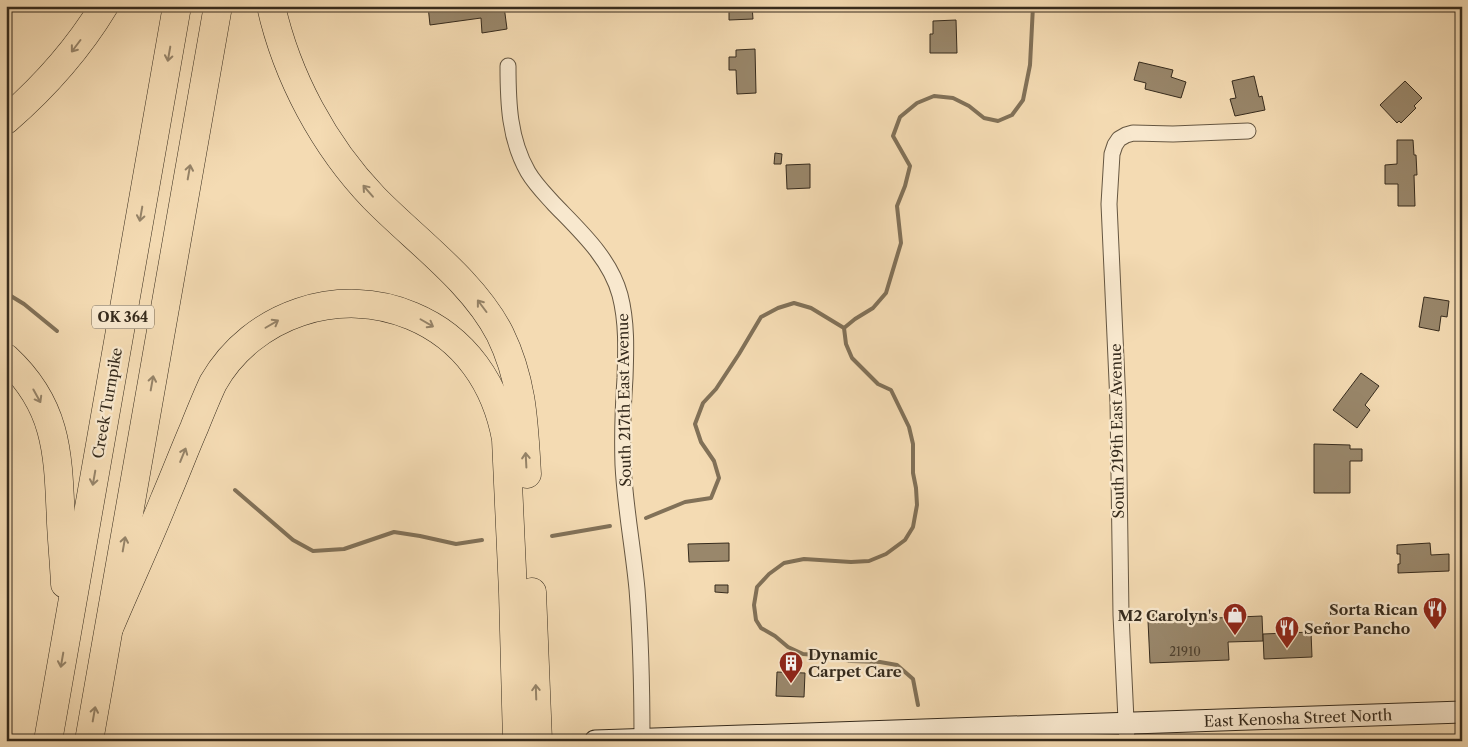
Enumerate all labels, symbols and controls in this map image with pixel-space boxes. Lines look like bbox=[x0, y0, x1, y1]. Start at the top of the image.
one-way arrow bbox=[71, 39, 81, 53]
one-way arrow bbox=[163, 46, 173, 62]
one-way arrow bbox=[184, 164, 194, 180]
one-way arrow bbox=[362, 184, 374, 197]
one-way arrow bbox=[135, 206, 145, 222]
one-way arrow bbox=[477, 299, 487, 313]
road number: OK 364 bbox=[92, 306, 154, 328]
street label: South 217th East Avenue bbox=[613, 313, 635, 487]
one-way arrow bbox=[419, 318, 434, 328]
one-way arrow bbox=[264, 319, 278, 329]
street label: South 219th East Avenue bbox=[1106, 343, 1128, 519]
street label: Creek Turnpike bbox=[88, 346, 126, 460]
one-way arrow bbox=[147, 376, 157, 392]
one-way arrow bbox=[32, 388, 42, 402]
one-way arrow bbox=[179, 448, 188, 463]
one-way arrow bbox=[521, 452, 530, 468]
one-way arrow bbox=[89, 469, 99, 485]
one-way arrow bbox=[120, 536, 130, 552]
restaurant icon: Sorta Rican bbox=[1422, 596, 1448, 630]
place label: Sorta Rican bbox=[1329, 600, 1419, 619]
shop icon: M2 Carolyn's bbox=[1222, 602, 1248, 636]
place label: M2 Carolyn's bbox=[1117, 606, 1218, 625]
restaurant icon: Señor Pancho bbox=[1274, 615, 1300, 649]
place label: Señor Pancho bbox=[1304, 619, 1410, 638]
house number: 21910 bbox=[1169, 644, 1201, 659]
place label: Dynamic Carpet Care bbox=[808, 645, 902, 681]
building icon: Dynamic Carpet Care bbox=[778, 650, 804, 684]
one-way arrow bbox=[57, 652, 67, 668]
one-way arrow bbox=[531, 684, 541, 700]
street label: East Kenosha Street North bbox=[1203, 705, 1393, 731]
one-way arrow bbox=[90, 706, 100, 722]

